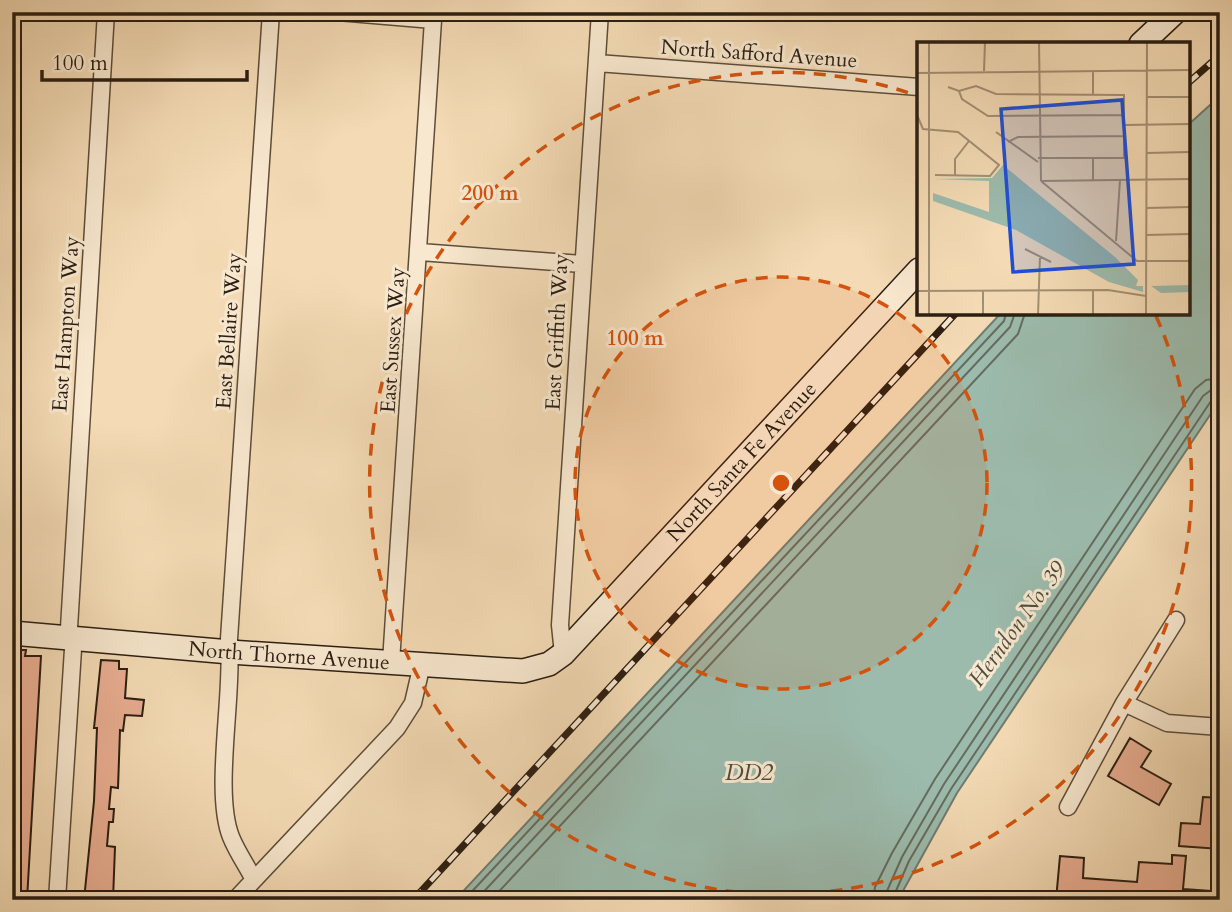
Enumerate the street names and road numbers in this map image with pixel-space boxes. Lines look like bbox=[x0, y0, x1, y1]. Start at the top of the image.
street label: North Safford Avenue bbox=[660, 33, 858, 75]
street label: East Hampton Way bbox=[45, 235, 87, 413]
street label: East Bellaire Way bbox=[209, 252, 249, 410]
street label: East Griffith Way bbox=[538, 253, 576, 411]
street label: East Sussex Way bbox=[373, 266, 413, 414]
street label: North Santa Fe Avenue bbox=[660, 375, 823, 548]
street label: North Thorne Avenue bbox=[187, 634, 391, 677]

